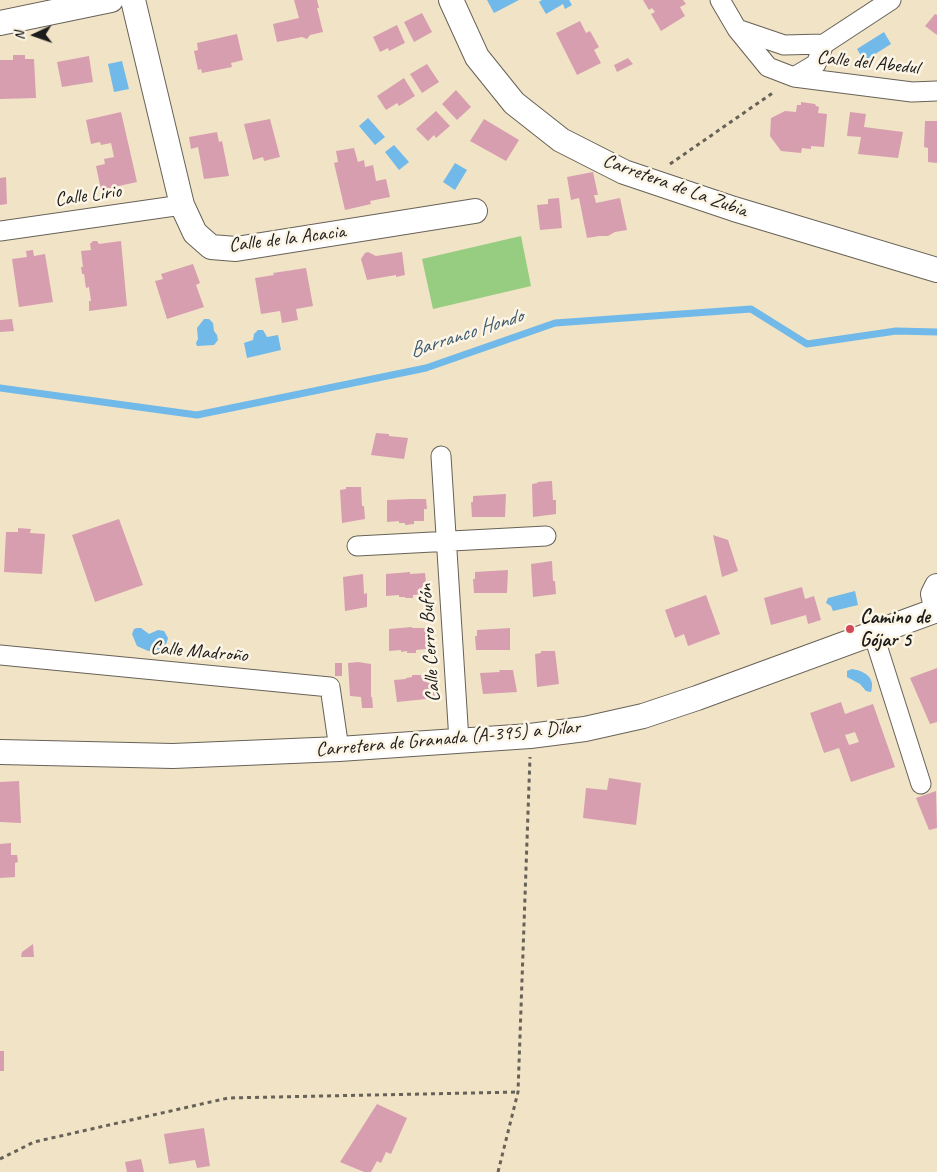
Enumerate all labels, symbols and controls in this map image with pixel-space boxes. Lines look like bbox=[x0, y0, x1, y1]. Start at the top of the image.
north arrow bbox=[10, 10, 60, 60]
text: N bbox=[11, 31, 28, 41]
street label: Calle del Abedul bbox=[816, 46, 920, 80]
street label: Carretera de La Zubia bbox=[600, 149, 750, 223]
street label: Calle Lirio bbox=[53, 179, 123, 213]
street label: Calle de la Acacia bbox=[227, 220, 347, 258]
water label: Barranco Hondo bbox=[406, 304, 526, 364]
street label: Calle Cerro Bufón bbox=[414, 583, 446, 703]
place label: Camino de Gójar 5 bbox=[860, 606, 930, 653]
marker: Camino de Gójar 5 bbox=[844, 623, 856, 635]
street label: Calle Madroño bbox=[149, 636, 249, 668]
street label: Carretera de Granada (A-395) a Dílar bbox=[315, 715, 581, 763]

